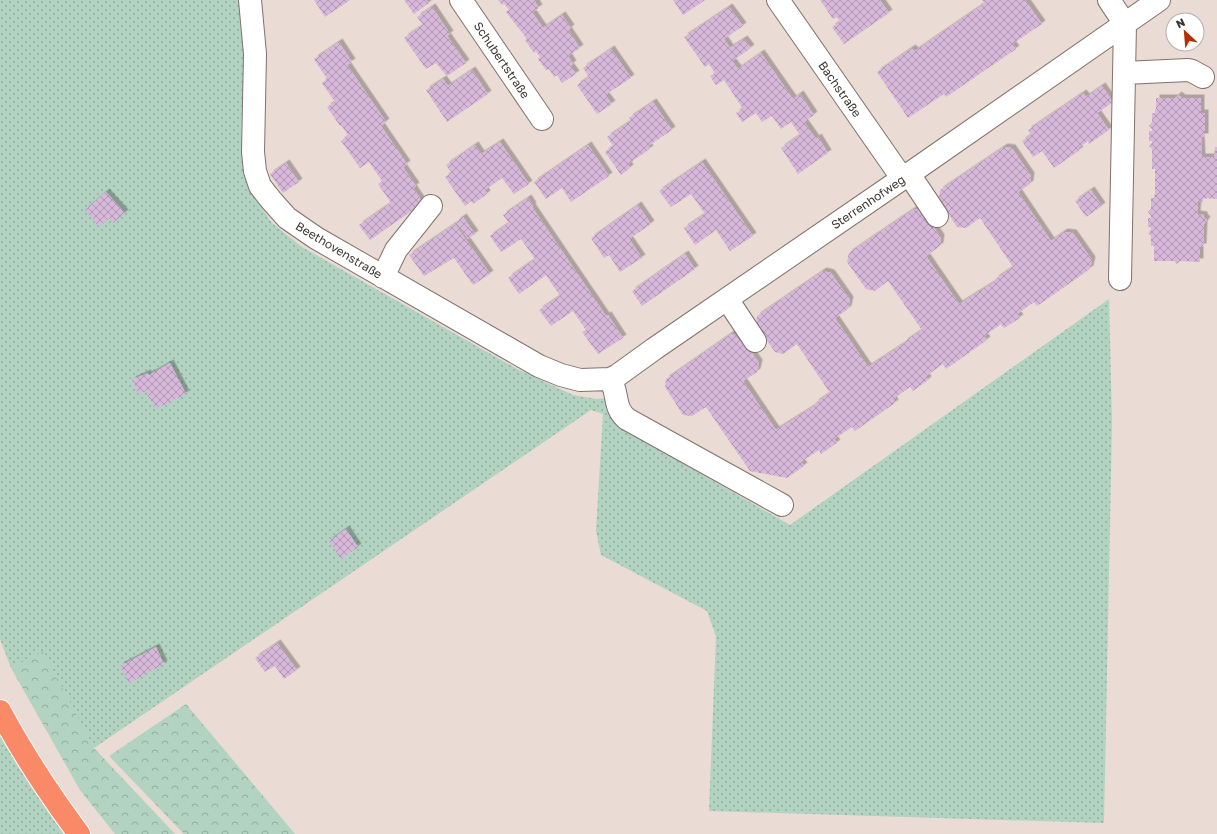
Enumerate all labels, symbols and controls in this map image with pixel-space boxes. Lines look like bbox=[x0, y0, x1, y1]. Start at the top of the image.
north arrow bbox=[1165, 12, 1205, 52]
text: N bbox=[1174, 15, 1187, 30]
street label: Schubertstraße bbox=[471, 19, 533, 101]
street label: Bachstraße bbox=[815, 58, 865, 120]
street label: Sterrenhofweg bbox=[828, 172, 908, 232]
street label: Beethovenstraße bbox=[293, 218, 385, 282]

